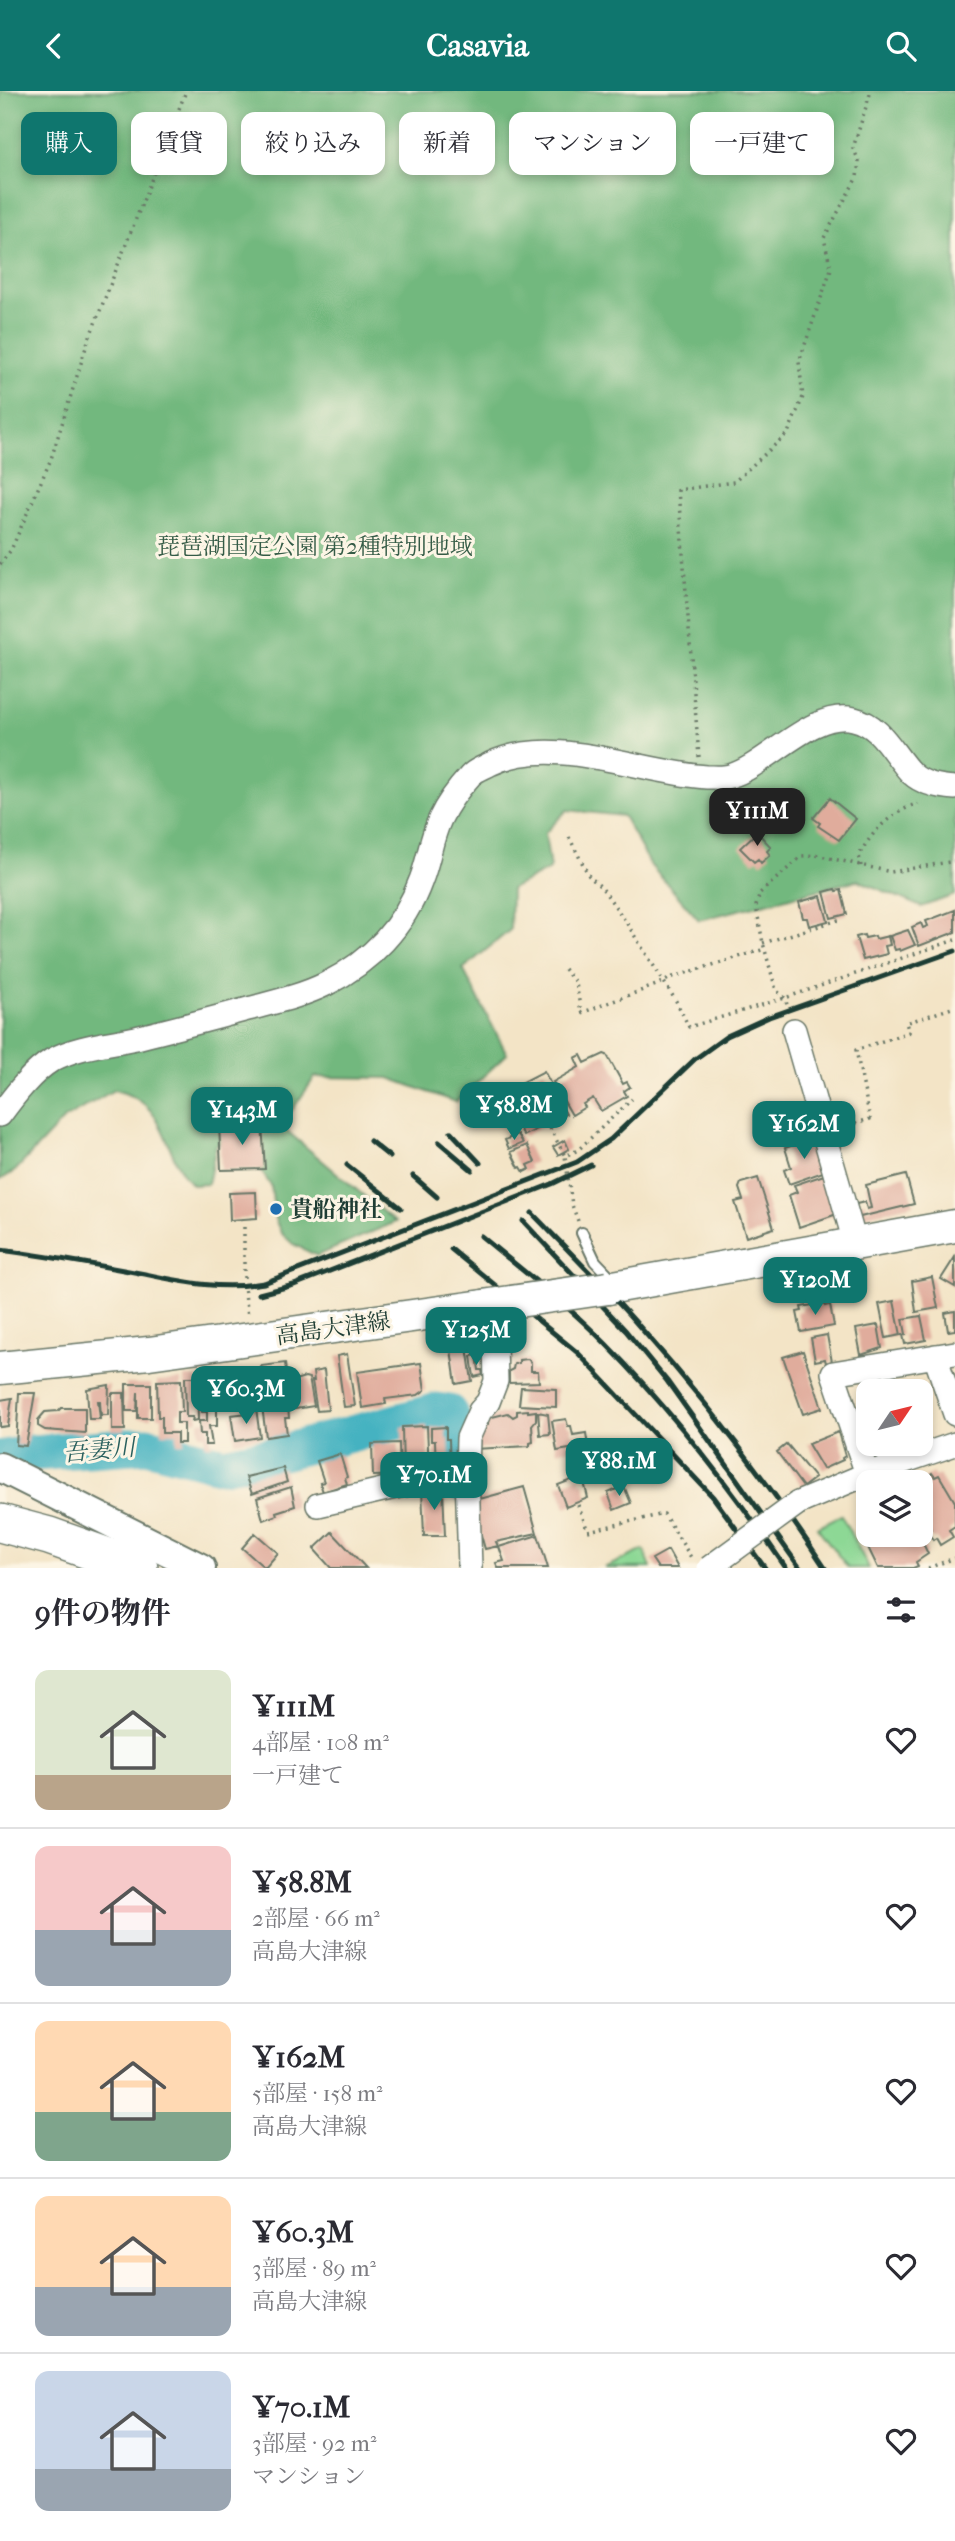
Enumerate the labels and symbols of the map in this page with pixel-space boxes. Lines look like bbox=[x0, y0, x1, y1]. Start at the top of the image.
park label: 琵琶湖国定公園 第2種特別地域 bbox=[157, 533, 473, 560]
pin: ¥111M bbox=[708, 789, 806, 848]
pin: ¥58.8M bbox=[457, 1083, 571, 1142]
pin: ¥143M bbox=[193, 1087, 291, 1147]
pin: ¥162M bbox=[755, 1101, 853, 1161]
place label: 貴船神社 bbox=[290, 1196, 382, 1223]
marker: 貴船神社 bbox=[268, 1201, 284, 1217]
pin: ¥120M bbox=[766, 1257, 864, 1317]
street label: 高島大津線 bbox=[274, 1307, 392, 1350]
pin: ¥125M bbox=[427, 1307, 525, 1367]
pin: ¥60.3M bbox=[189, 1367, 303, 1426]
north arrow bbox=[856, 1379, 933, 1456]
water label: 吾妻川 bbox=[62, 1433, 139, 1467]
pin: ¥88.1M bbox=[562, 1439, 676, 1498]
pin: ¥70.1M bbox=[377, 1453, 491, 1512]

